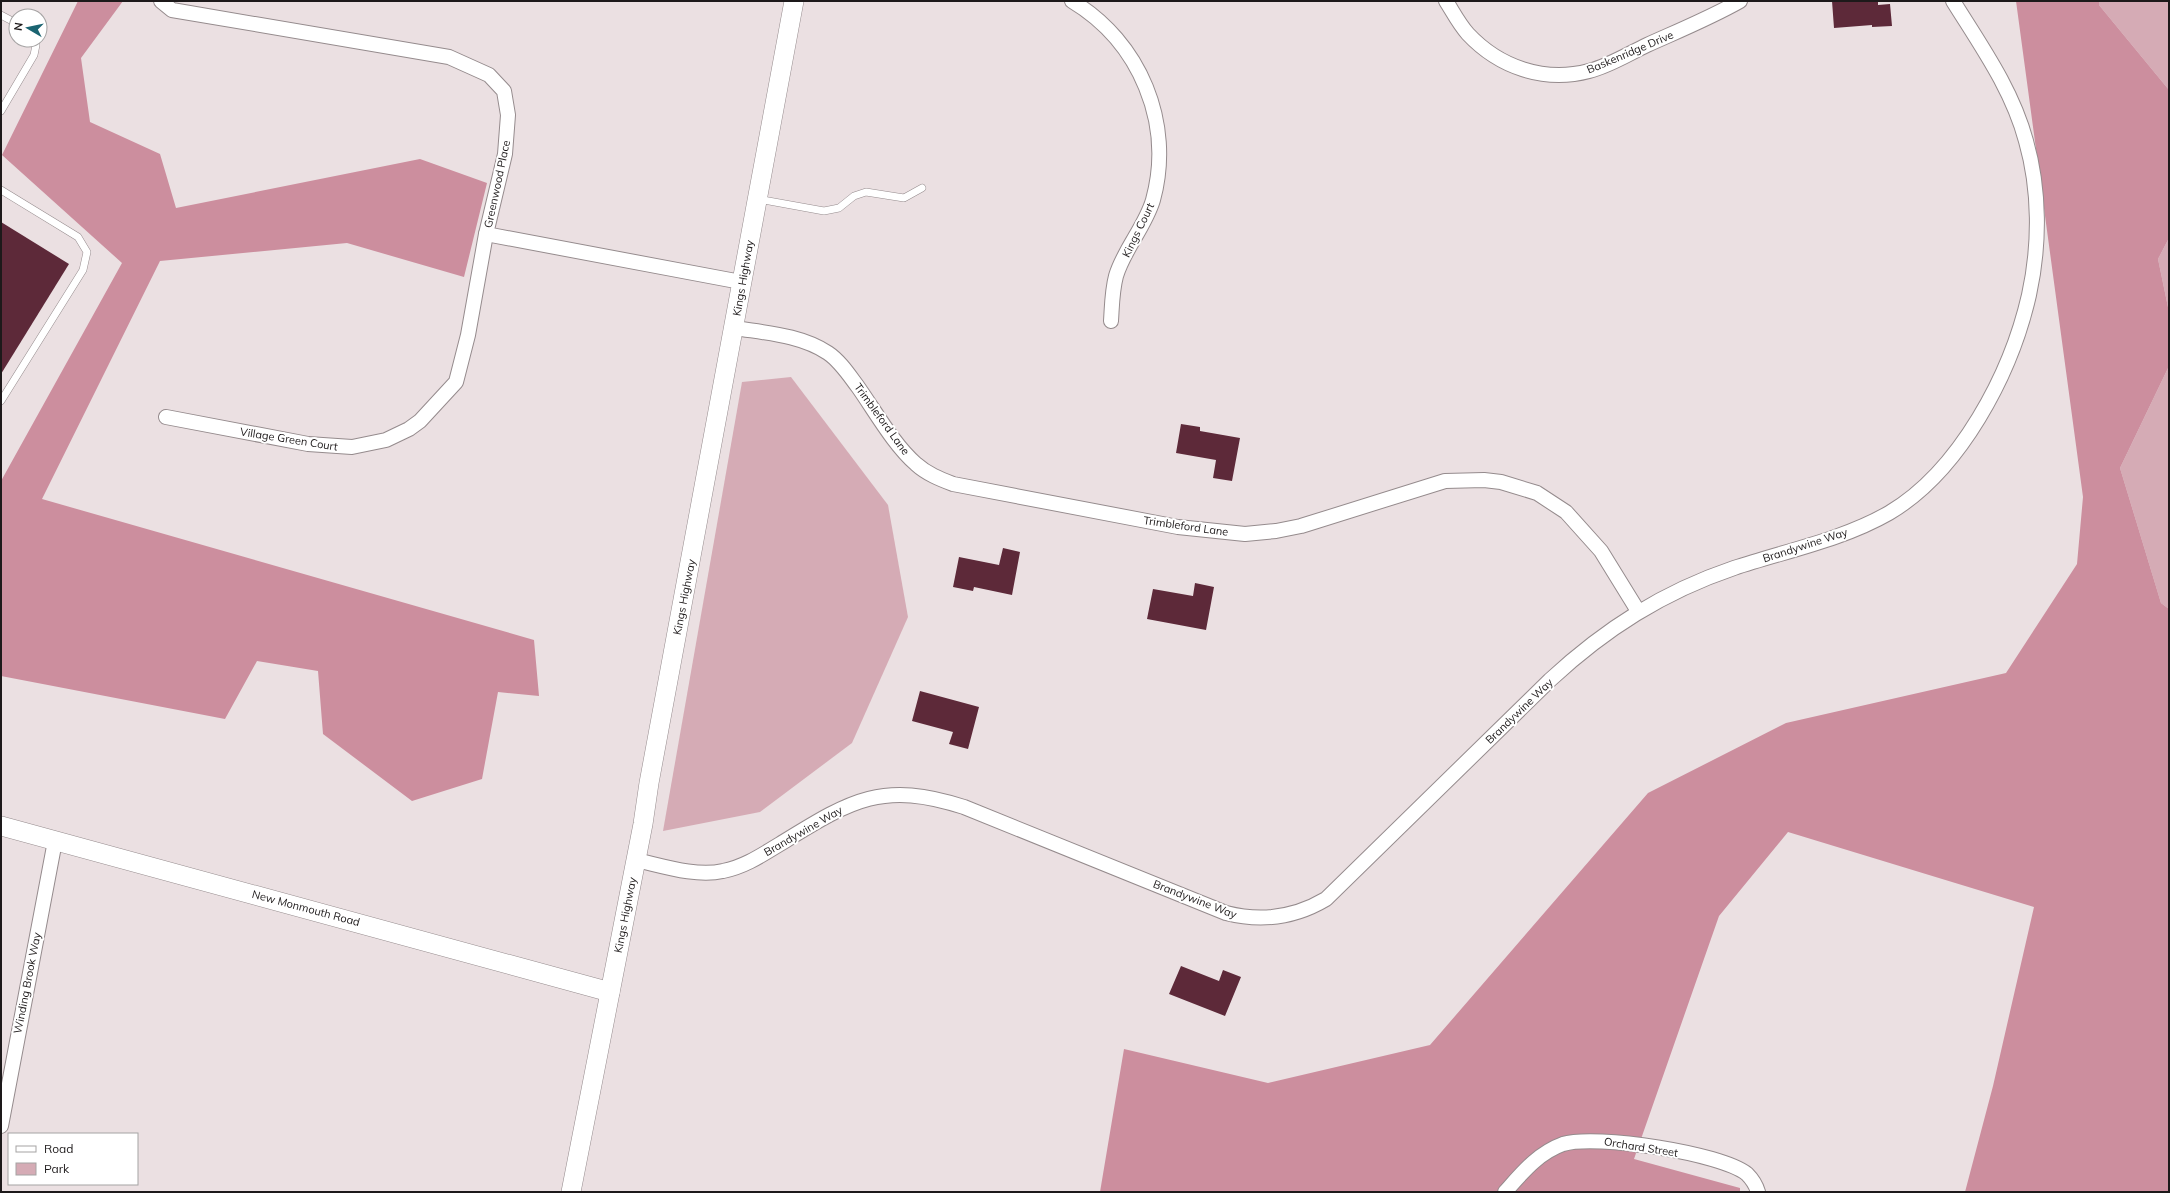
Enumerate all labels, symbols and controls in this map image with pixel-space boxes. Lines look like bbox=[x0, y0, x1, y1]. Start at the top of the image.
north arrow bbox=[8, 8, 48, 48]
text: N bbox=[11, 21, 26, 32]
street label: Baskenridge Drive bbox=[1585, 27, 1675, 77]
street label: Greenwood Place bbox=[481, 139, 513, 229]
street label: Kings Court bbox=[1119, 200, 1157, 260]
street label: Kings Highway bbox=[729, 239, 757, 317]
street label: Trimbleford Lane bbox=[851, 380, 913, 458]
street label: Village Green Court bbox=[239, 424, 339, 454]
street label: Trimbleford Lane bbox=[1143, 513, 1229, 539]
street label: Brandywine Way bbox=[1761, 525, 1849, 565]
street label: Kings Highway bbox=[670, 558, 698, 636]
street label: Brandywine Way bbox=[1482, 675, 1556, 747]
street label: Brandywine Way bbox=[761, 803, 845, 859]
street label: Kings Highway bbox=[611, 876, 639, 954]
street label: Brandywine Way bbox=[1151, 877, 1239, 921]
street label: New Monmouth Road bbox=[251, 887, 361, 929]
street label: Winding Brook Way bbox=[10, 931, 44, 1035]
legend bbox=[8, 1133, 138, 1185]
street label: Orchard Street bbox=[1603, 1134, 1679, 1160]
text: Road bbox=[44, 1141, 73, 1156]
text: Park bbox=[44, 1161, 70, 1176]

